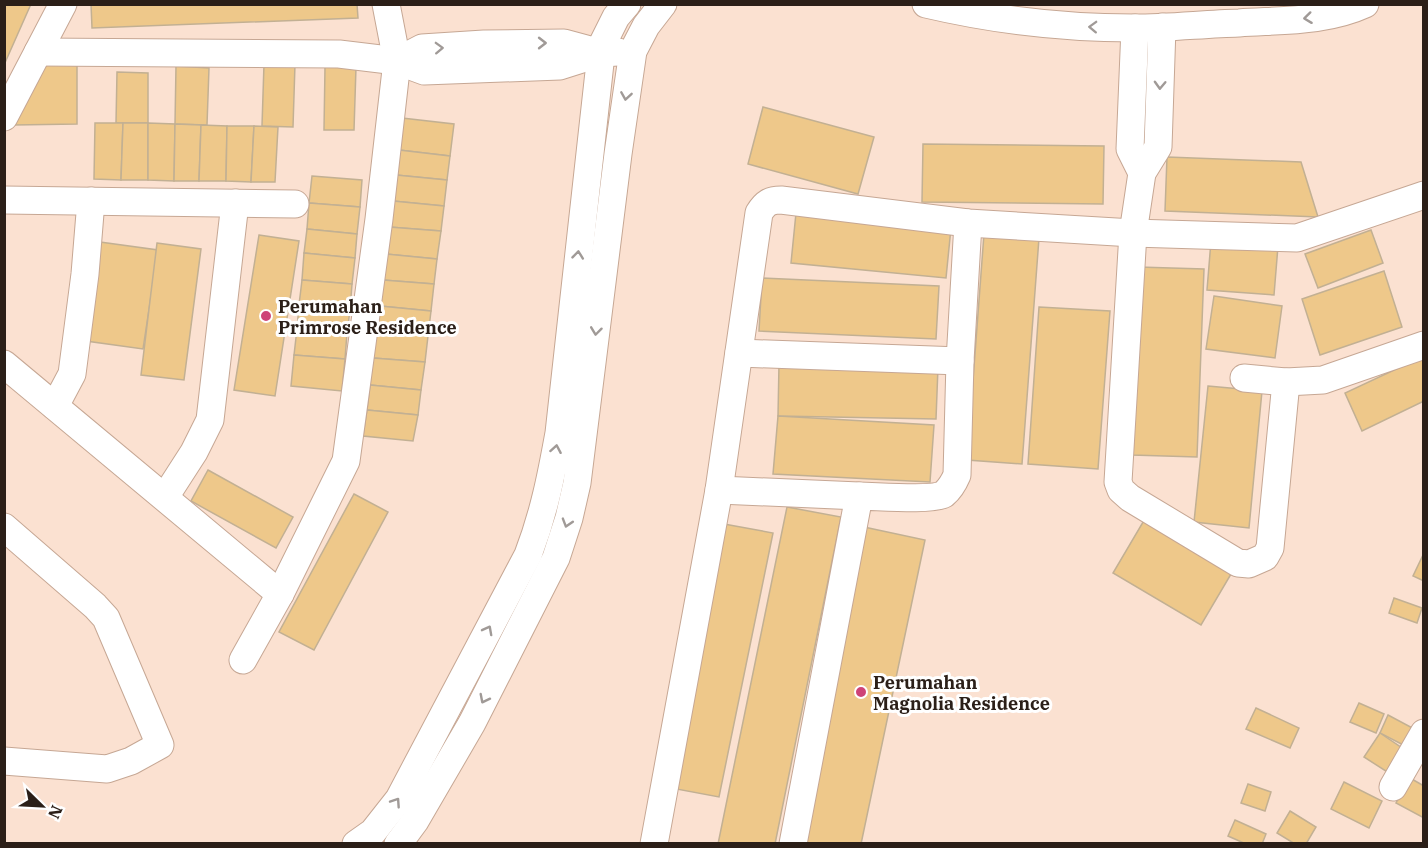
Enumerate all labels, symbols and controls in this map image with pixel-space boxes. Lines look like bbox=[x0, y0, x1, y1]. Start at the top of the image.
one-way arrow bbox=[1304, 12, 1313, 24]
one-way arrow bbox=[1088, 20, 1097, 33]
one-way arrow bbox=[538, 37, 547, 49]
one-way arrow bbox=[434, 41, 443, 54]
one-way arrow bbox=[1154, 81, 1166, 90]
one-way arrow bbox=[621, 91, 633, 100]
one-way arrow bbox=[572, 251, 584, 260]
place label: Perumahan Primrose Residence bbox=[278, 295, 457, 339]
marker: Perumahan Primrose Residence bbox=[259, 309, 273, 323]
one-way arrow bbox=[590, 326, 602, 335]
one-way arrow bbox=[550, 444, 562, 454]
one-way arrow bbox=[562, 517, 574, 528]
one-way arrow bbox=[481, 626, 492, 636]
place label: Perumahan Magnolia Residence bbox=[873, 671, 1050, 715]
marker: Perumahan Magnolia Residence bbox=[854, 685, 868, 699]
one-way arrow bbox=[480, 693, 492, 704]
north arrow bbox=[12, 776, 72, 836]
one-way arrow bbox=[389, 797, 400, 808]
text: N bbox=[44, 802, 67, 822]

